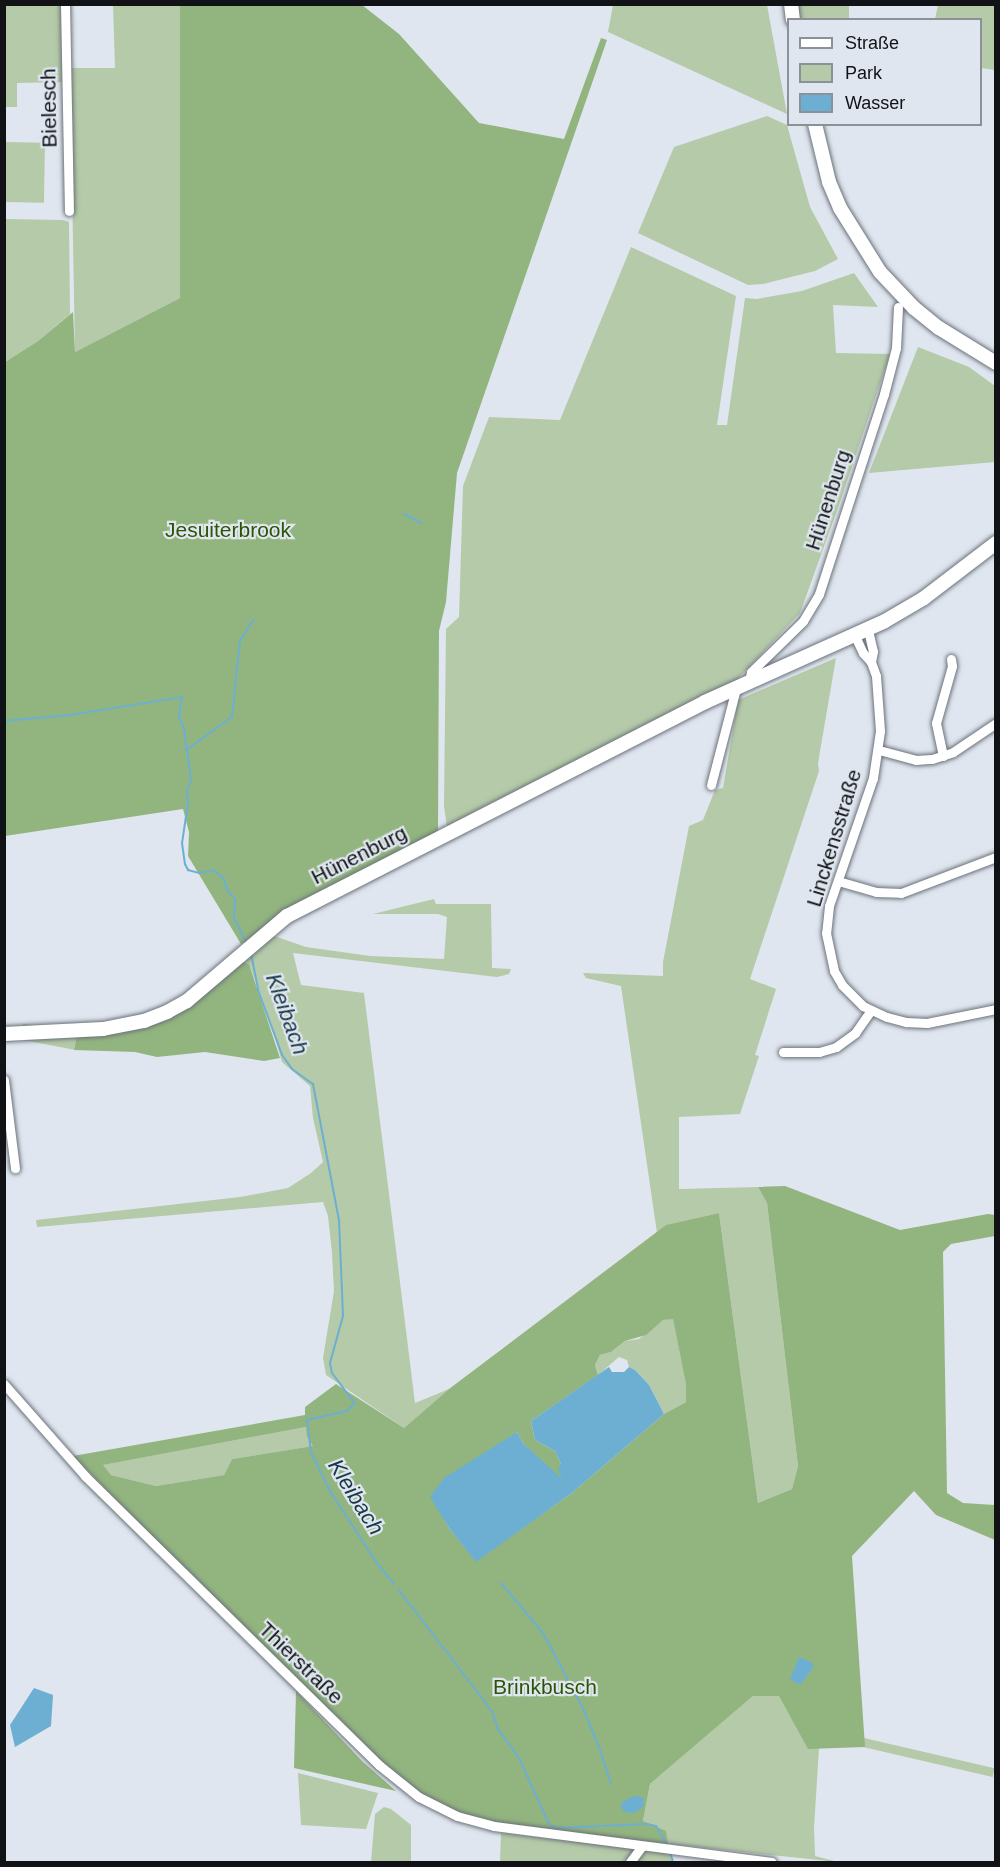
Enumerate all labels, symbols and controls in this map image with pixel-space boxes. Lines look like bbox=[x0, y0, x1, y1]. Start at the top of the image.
legend bbox=[787, 18, 982, 126]
text: Straße bbox=[845, 33, 899, 53]
text: Park bbox=[845, 63, 882, 83]
street label: Bielesch bbox=[36, 68, 62, 148]
text: Wasser bbox=[845, 93, 905, 113]
street label: Hünenburg bbox=[800, 447, 856, 553]
park label: Jesuiterbrook bbox=[165, 517, 291, 543]
street label: Linckensstraße bbox=[801, 766, 867, 910]
street label: Hünenburg bbox=[307, 820, 411, 890]
water label: Kleibach bbox=[260, 970, 314, 1058]
water label: Kleibach bbox=[322, 1454, 390, 1540]
street label: Thierstraße bbox=[254, 1617, 348, 1709]
park label: Brinkbusch bbox=[493, 1674, 597, 1700]

